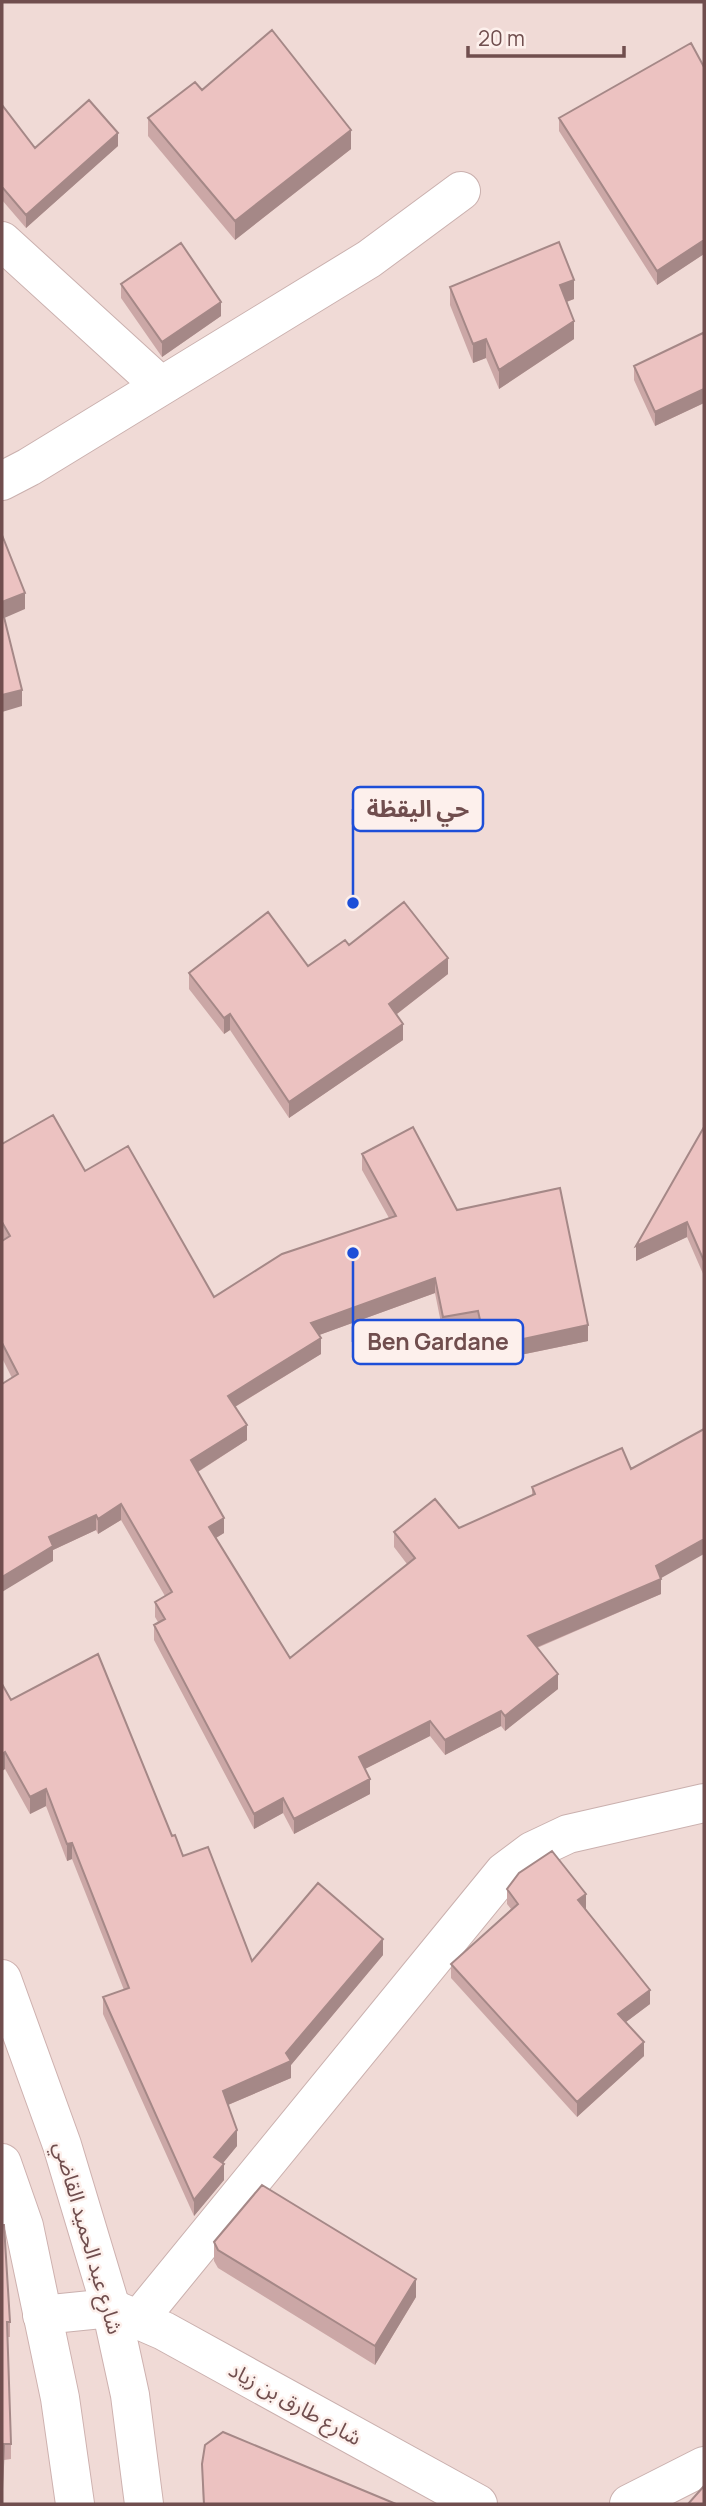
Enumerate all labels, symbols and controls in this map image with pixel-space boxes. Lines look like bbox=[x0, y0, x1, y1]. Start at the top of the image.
scale bar bbox=[468, 14, 624, 58]
text: 20 m bbox=[478, 24, 525, 52]
callout: حي اليقظة bbox=[353, 787, 483, 831]
text: حي اليقظة bbox=[367, 792, 469, 827]
callout: Ben Gardane bbox=[353, 1320, 523, 1364]
text: Ben Gardane bbox=[367, 1325, 509, 1357]
street label: شارع عبد الحميد القاضي bbox=[45, 2138, 130, 2338]
street label: شارع طارق بن زياد bbox=[223, 2355, 367, 2453]

